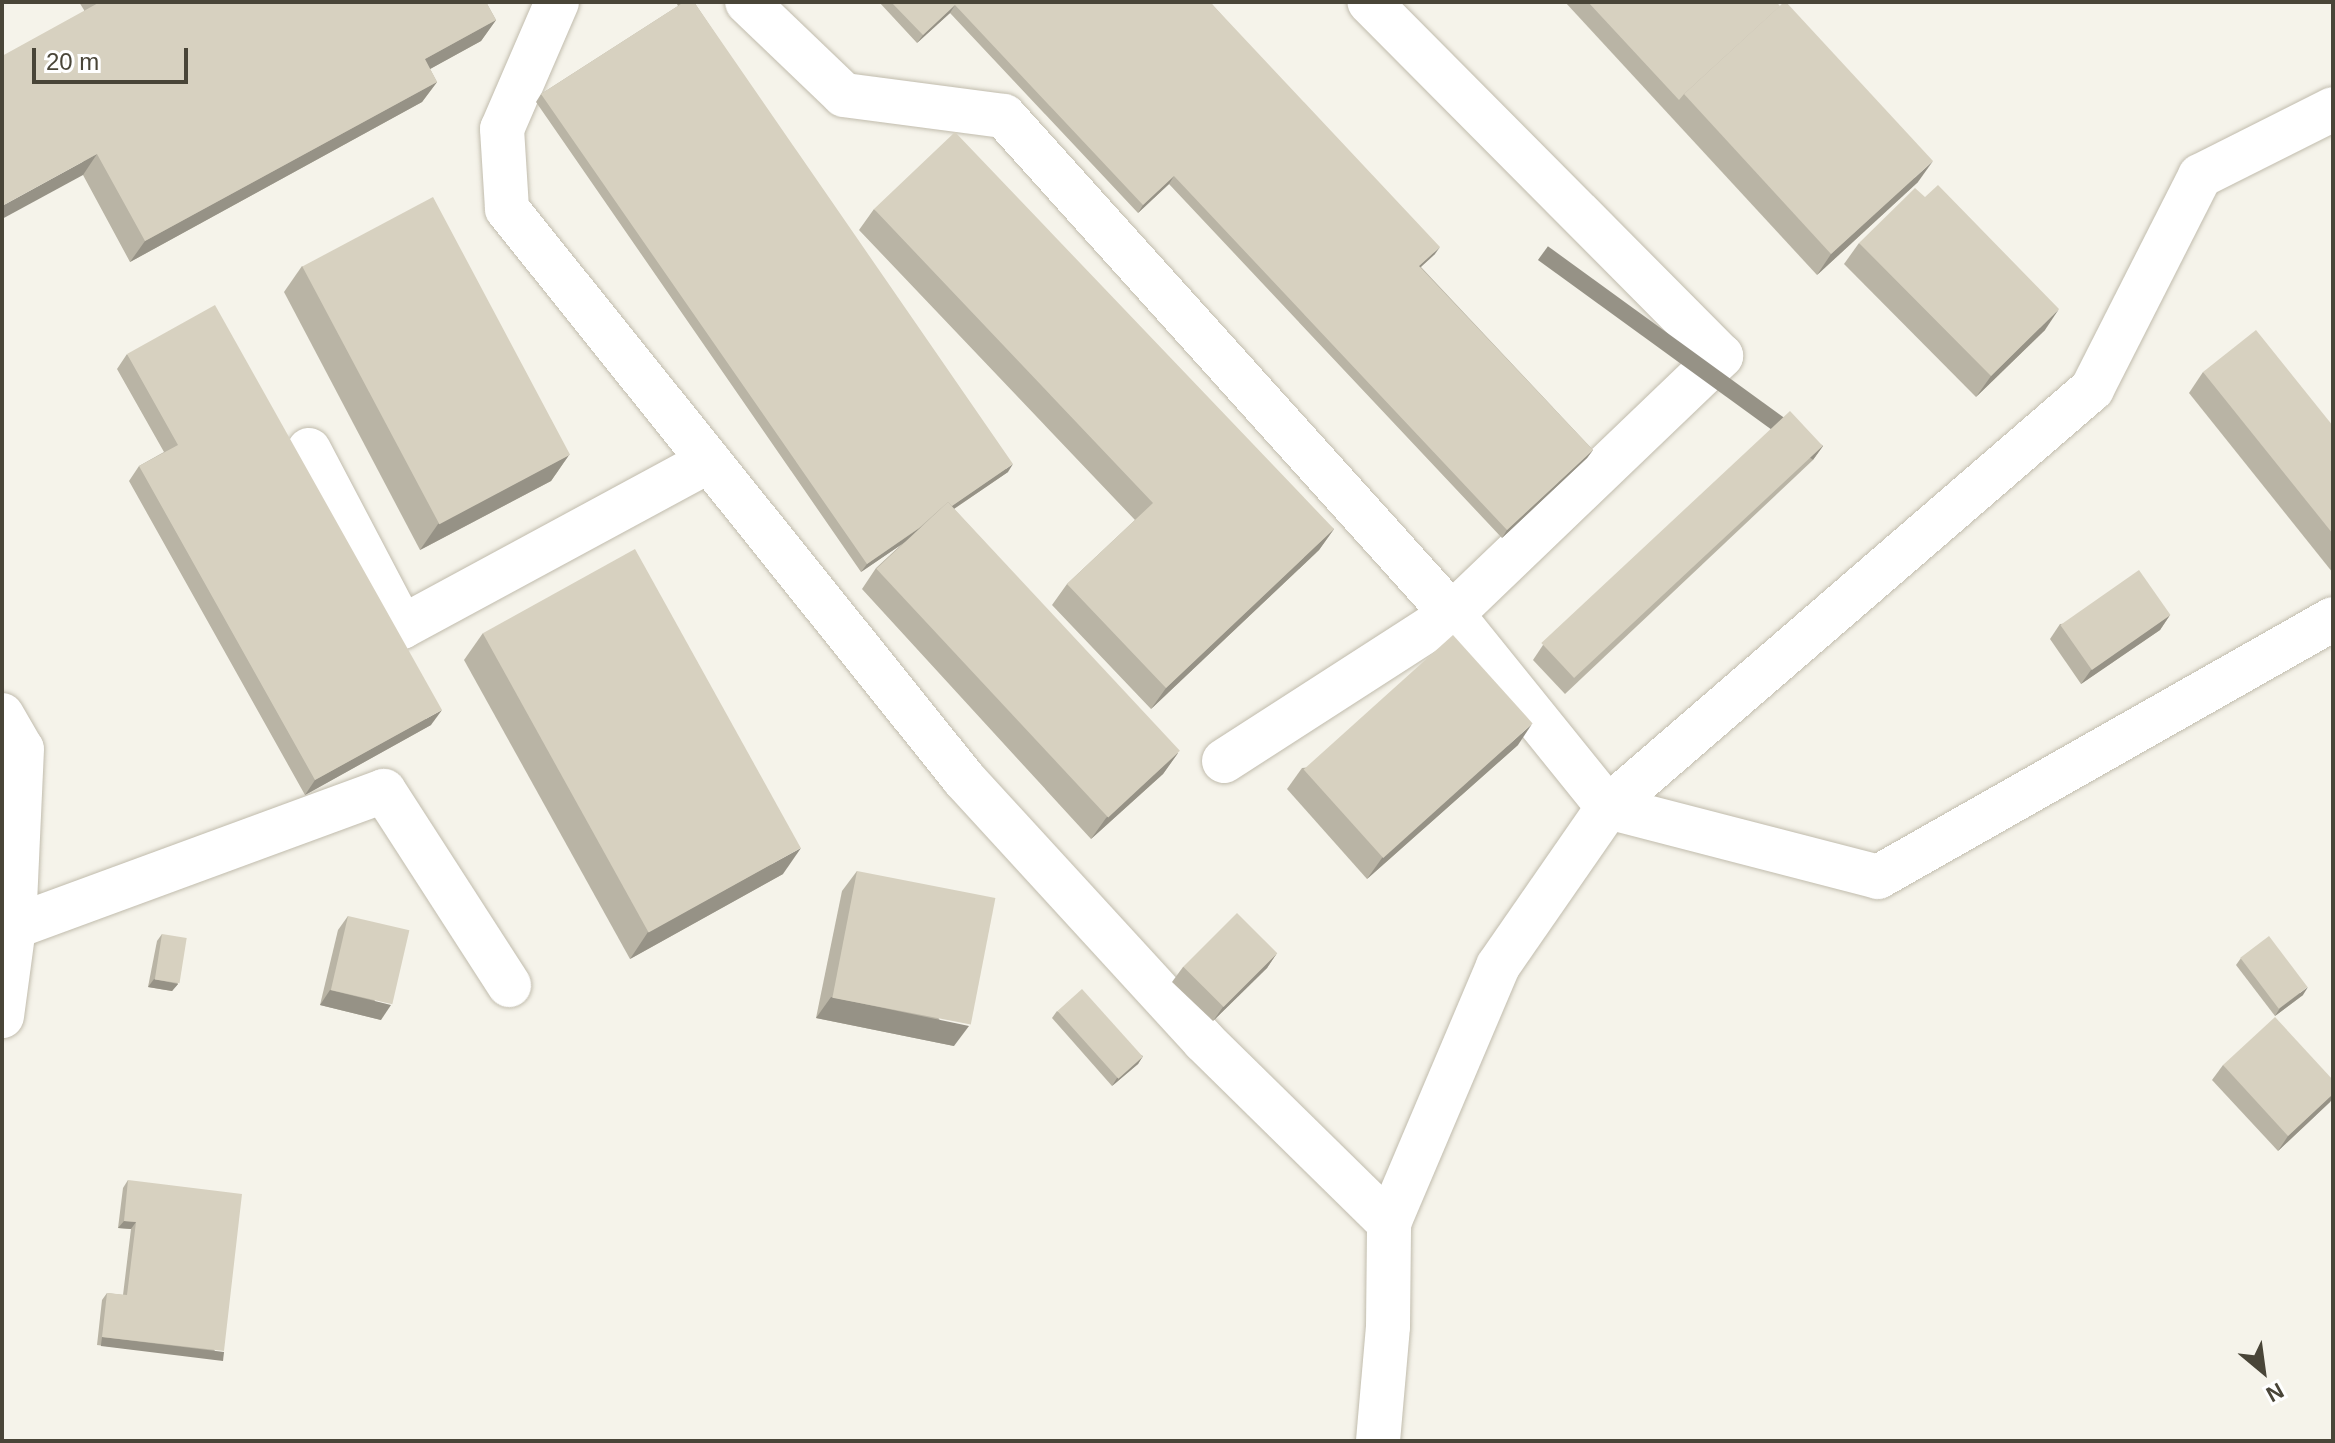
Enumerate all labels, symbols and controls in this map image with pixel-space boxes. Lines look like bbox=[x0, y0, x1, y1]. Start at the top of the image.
scale bar bbox=[36, 32, 192, 82]
text: 20 m bbox=[46, 48, 99, 75]
north arrow bbox=[2223, 1331, 2303, 1411]
text: N bbox=[2262, 1378, 2288, 1407]

